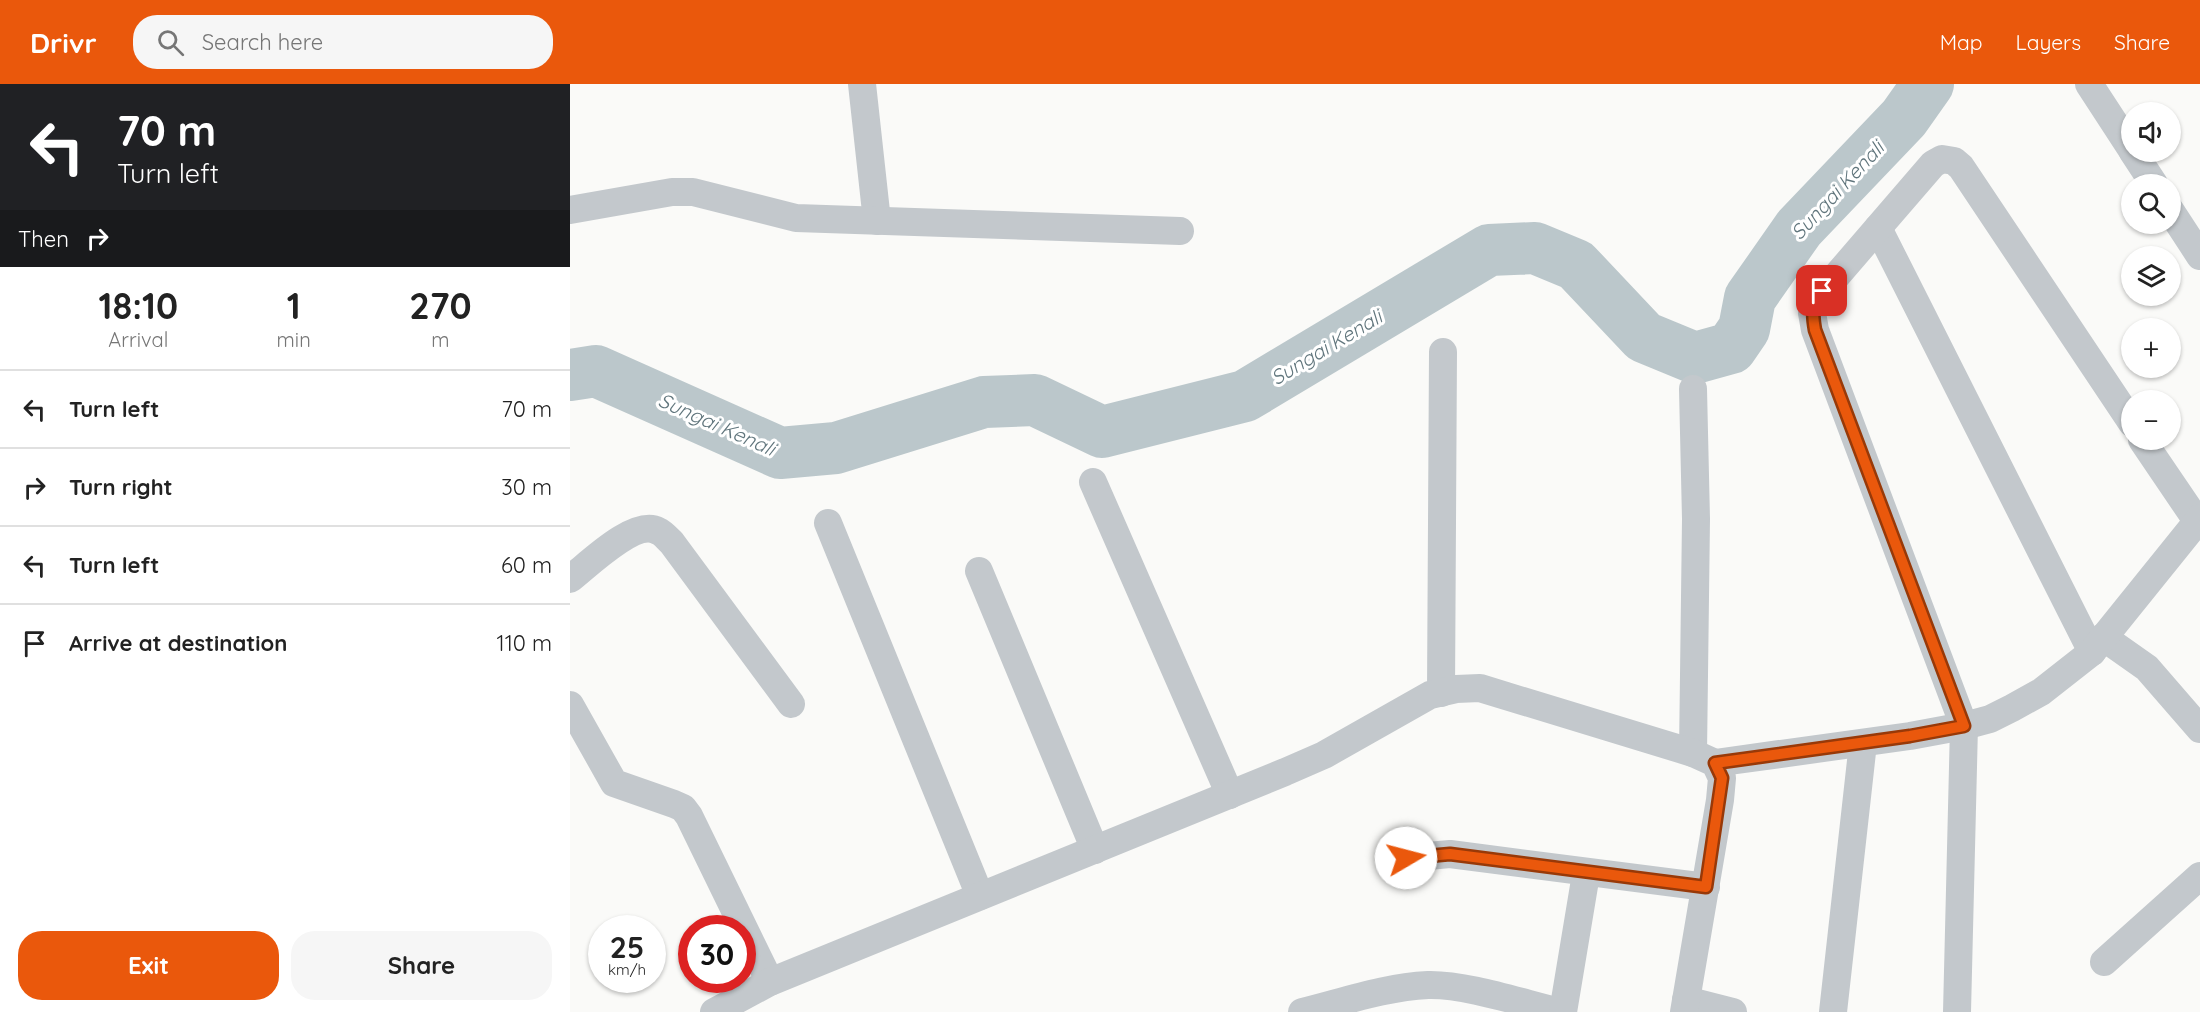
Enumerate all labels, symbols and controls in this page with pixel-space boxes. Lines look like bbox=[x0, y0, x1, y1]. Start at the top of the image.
search box bbox=[133, 15, 553, 69]
text: Drivr bbox=[30, 25, 97, 60]
icon: search bbox=[154, 26, 187, 59]
text: Search here bbox=[202, 28, 323, 56]
text: Map bbox=[1940, 29, 1983, 55]
text: Layers bbox=[2016, 29, 2081, 55]
text: Share bbox=[2114, 29, 2170, 55]
map controls bbox=[2121, 102, 2181, 450]
button: sound bbox=[2121, 102, 2181, 162]
text: 70 m bbox=[117, 104, 216, 157]
icon: left bbox=[18, 108, 96, 186]
water label: Sungai Kenali bbox=[1785, 134, 1891, 244]
text: Turn left bbox=[117, 156, 219, 190]
button: search bbox=[2121, 174, 2181, 234]
icon: right bbox=[81, 222, 114, 255]
text: Then bbox=[18, 225, 69, 253]
button: layers bbox=[2121, 246, 2181, 306]
pin bbox=[1796, 265, 1847, 316]
icon: arrive bbox=[1805, 274, 1838, 307]
text: 18:10 bbox=[98, 283, 178, 328]
text: 1 bbox=[287, 283, 301, 328]
text: 270 bbox=[409, 283, 472, 328]
water label: Sungai Kenali bbox=[1266, 303, 1388, 390]
button: + bbox=[2121, 318, 2181, 378]
text: Arrival bbox=[108, 327, 168, 352]
text: min bbox=[277, 327, 311, 352]
text: m bbox=[431, 327, 449, 352]
water label: Sungai Kenali bbox=[655, 387, 782, 462]
button: − bbox=[2121, 390, 2181, 450]
icon: left bbox=[18, 393, 51, 426]
text: Turn left bbox=[69, 395, 159, 423]
text: 70 m bbox=[502, 395, 552, 423]
icon: right bbox=[18, 471, 51, 504]
text: Turn right bbox=[69, 473, 173, 501]
text: 30 m bbox=[501, 473, 552, 501]
icon: left bbox=[18, 549, 51, 582]
text: Turn left bbox=[69, 551, 159, 579]
text: 60 m bbox=[501, 551, 552, 579]
icon: arrive bbox=[18, 627, 51, 660]
text: Arrive at destination bbox=[69, 629, 287, 657]
text: 110 m bbox=[497, 629, 552, 657]
position arrow bbox=[1374, 826, 1438, 890]
speed limit sign: 30 bbox=[678, 915, 756, 993]
text: 25 bbox=[610, 928, 644, 966]
button: Exit bbox=[18, 931, 279, 1000]
button: Share bbox=[291, 931, 552, 1000]
text: km/h bbox=[608, 960, 646, 979]

